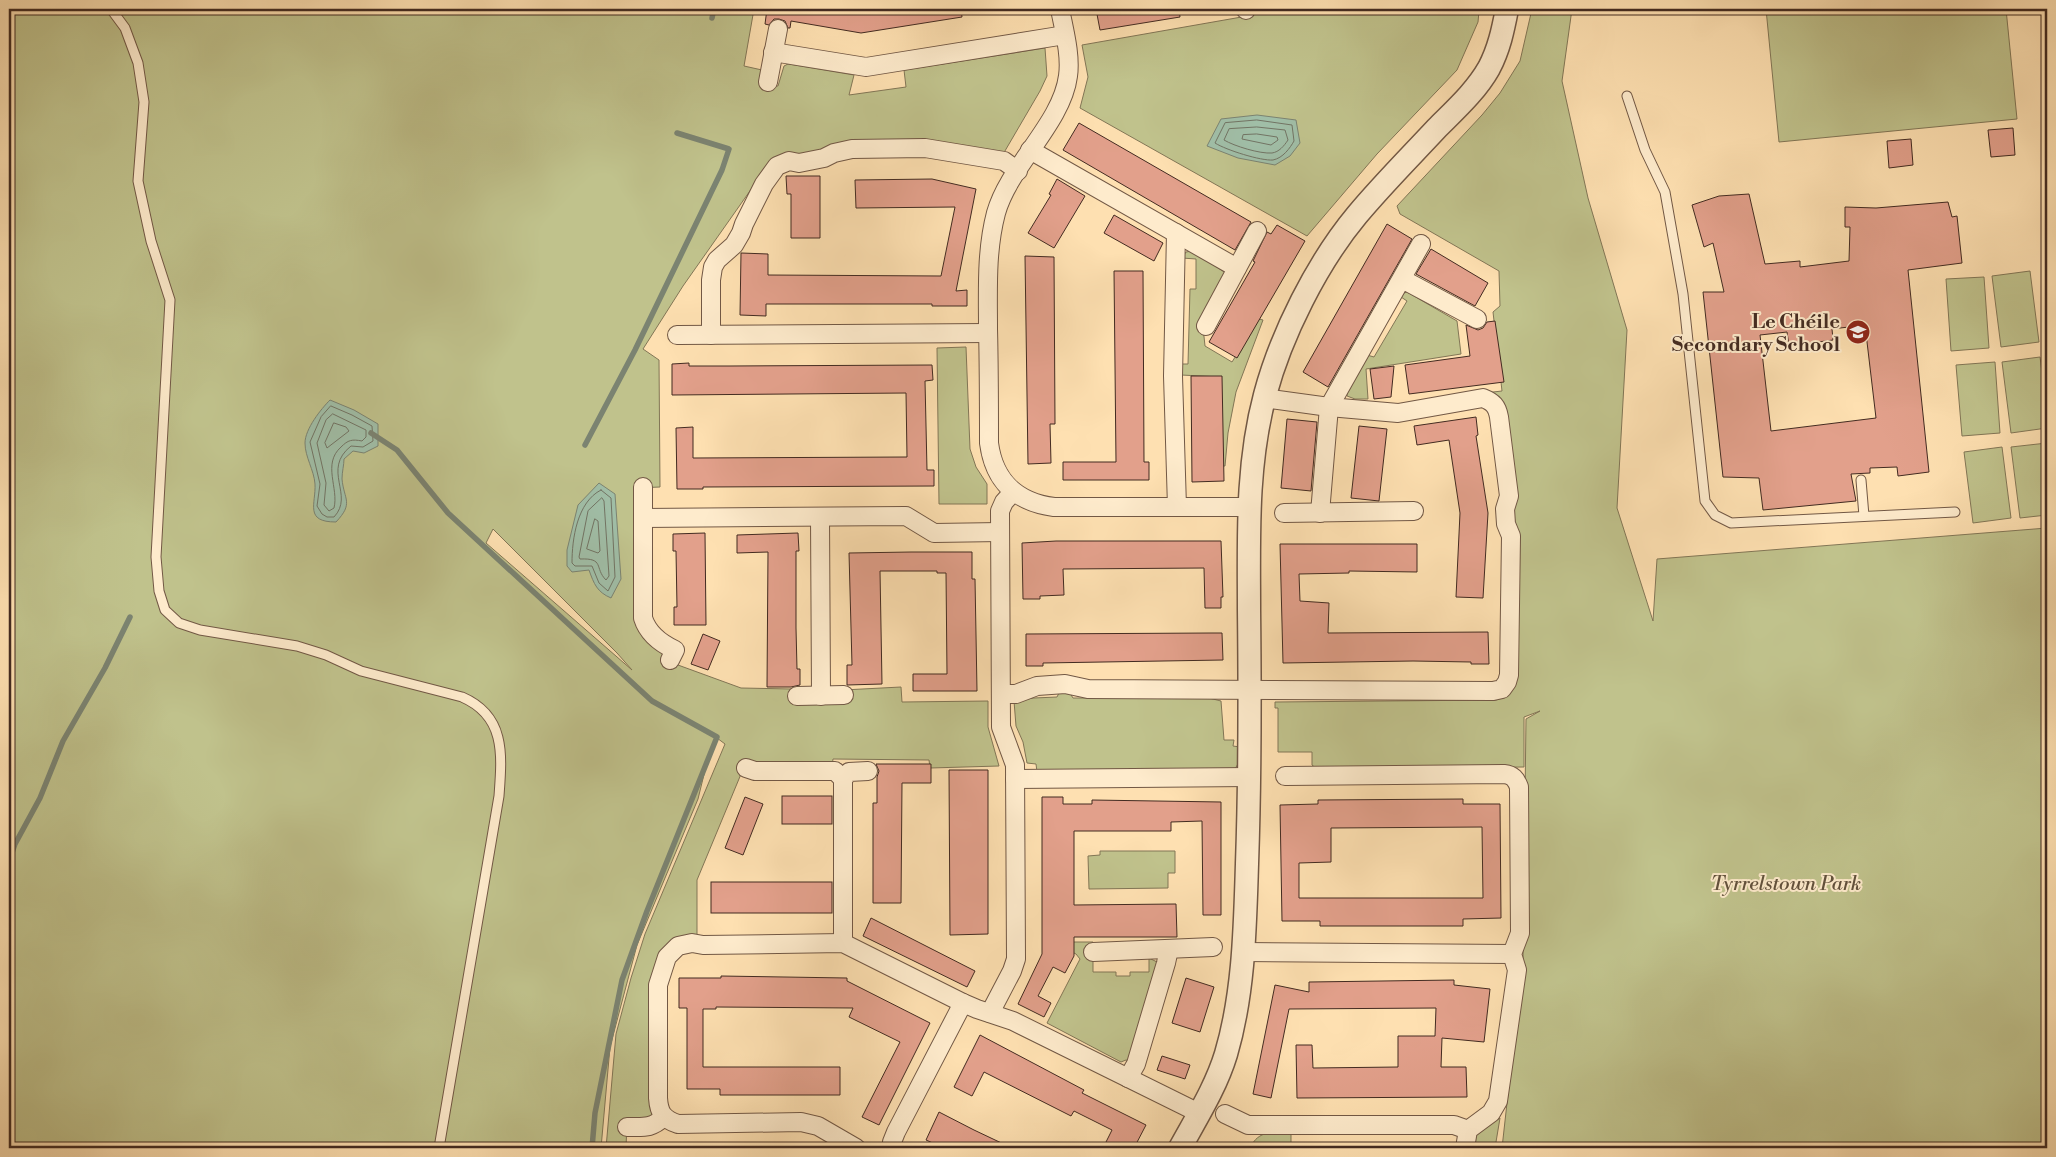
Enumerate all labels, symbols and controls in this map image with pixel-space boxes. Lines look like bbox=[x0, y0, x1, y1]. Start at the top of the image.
place label: Le Chéile Secondary School bbox=[1672, 310, 1840, 358]
school or university icon: Le Chéile Secondary School bbox=[1845, 319, 1871, 345]
park label: Tyrrelstown Park bbox=[1711, 872, 1861, 897]

